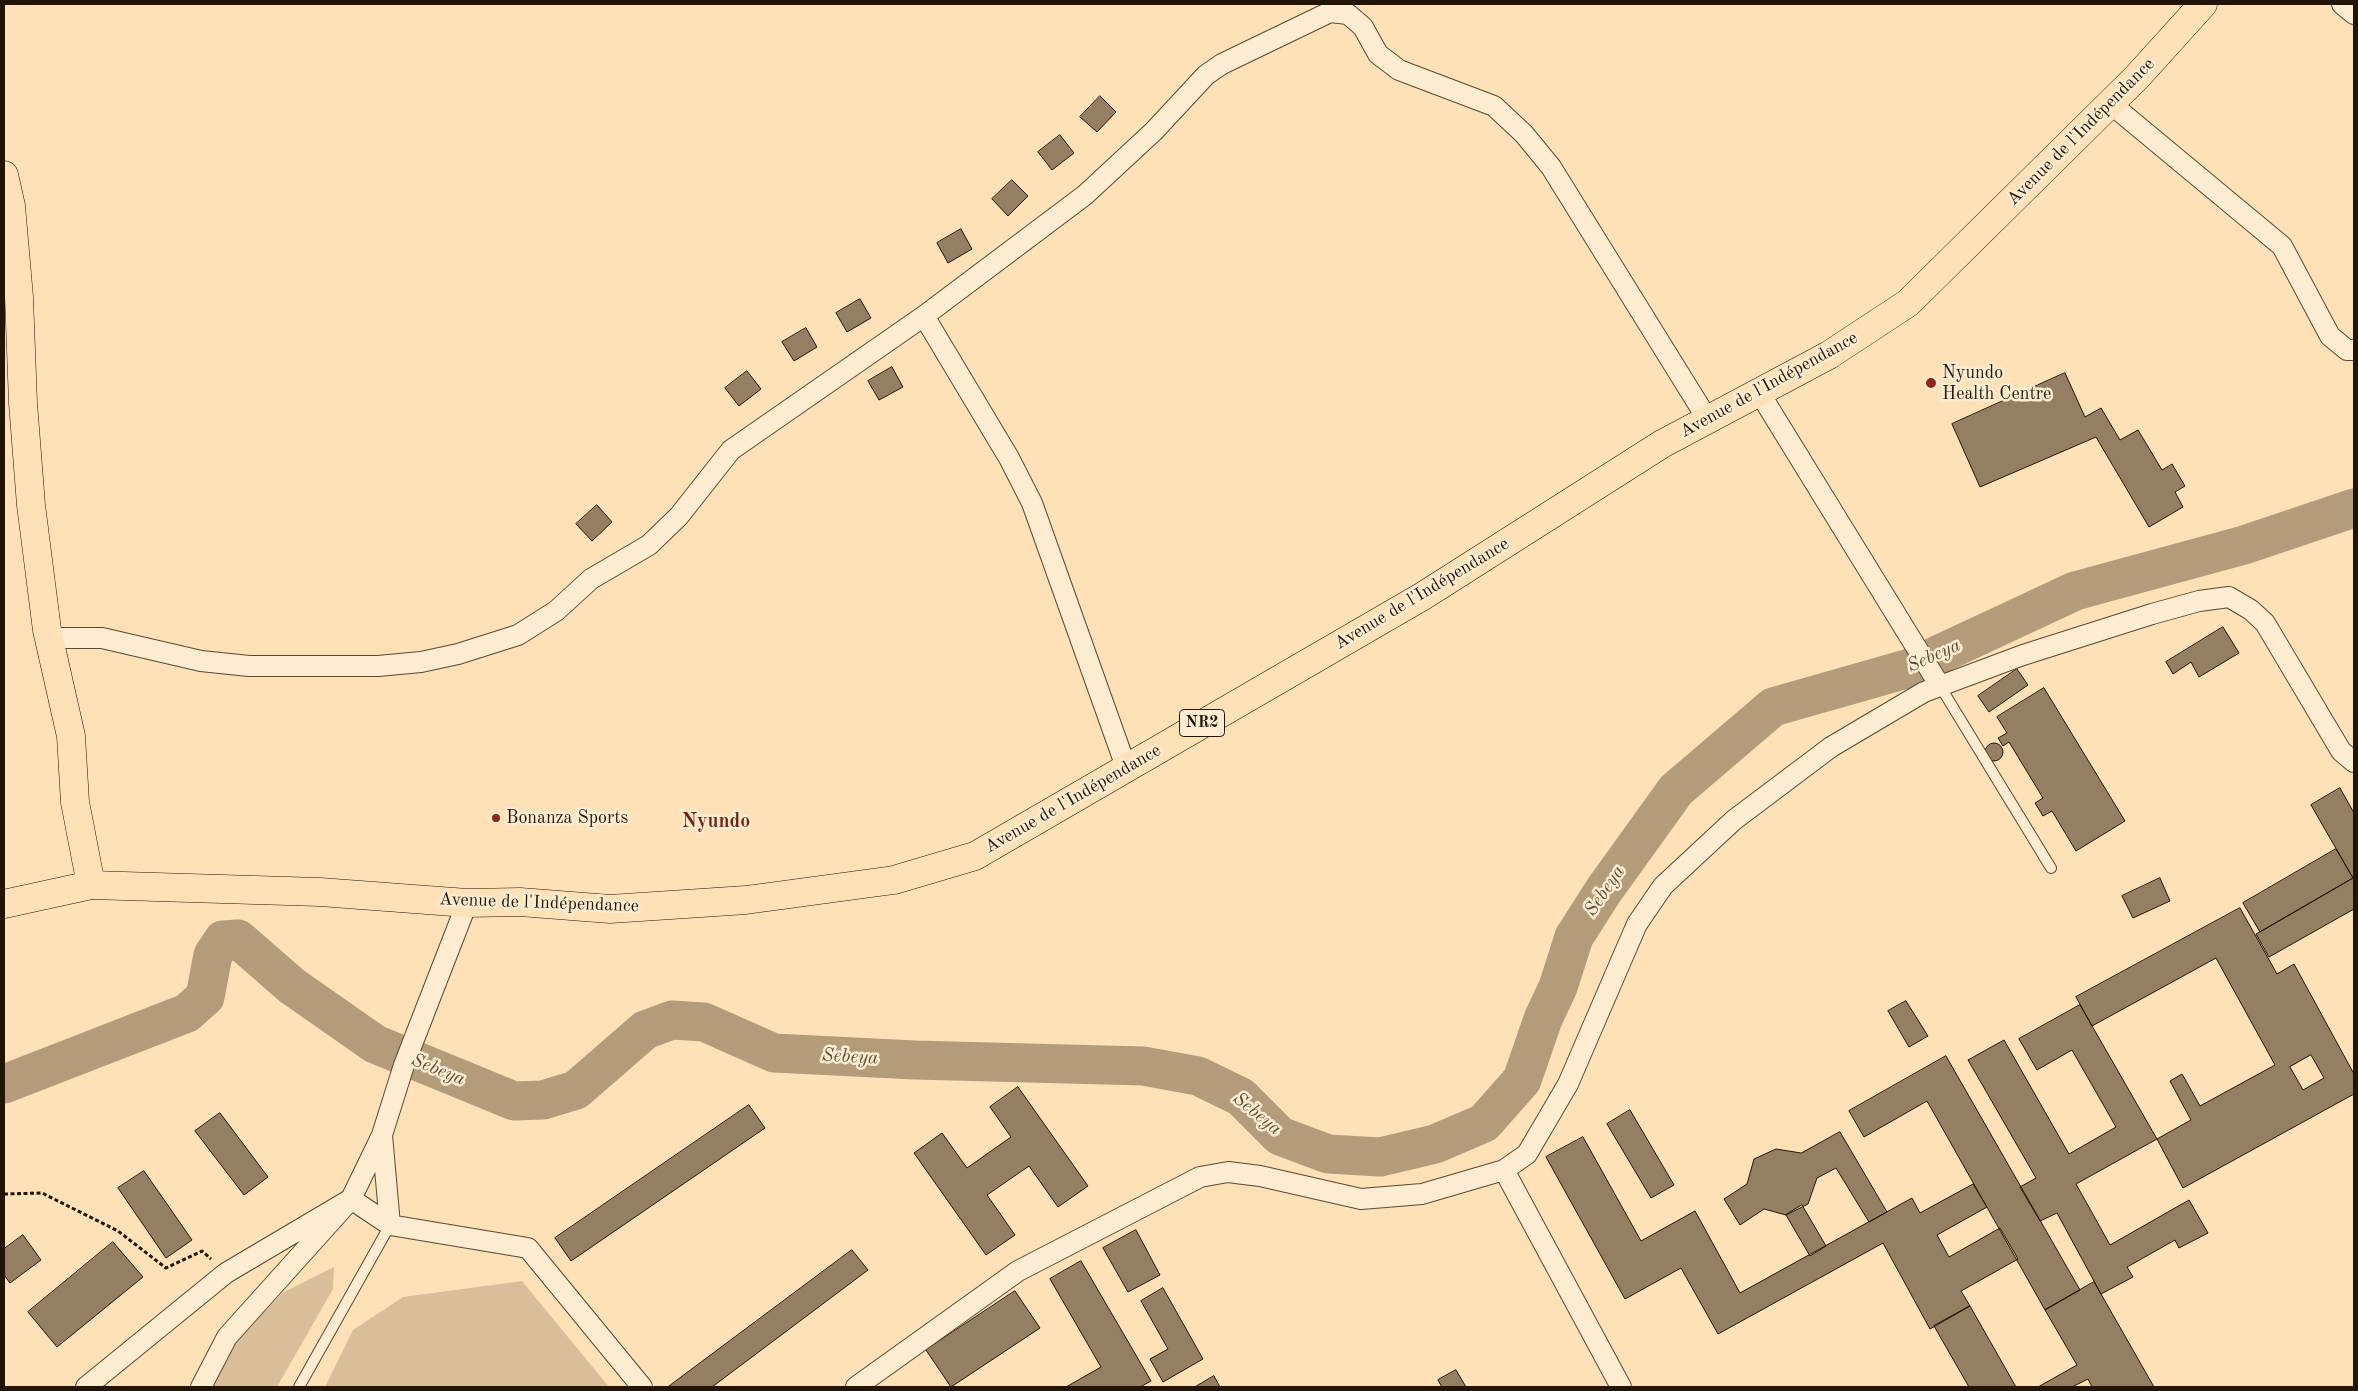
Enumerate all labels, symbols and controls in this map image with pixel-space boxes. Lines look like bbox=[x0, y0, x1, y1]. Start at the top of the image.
street label: Avenue de l'Indépendance bbox=[2003, 54, 2159, 210]
street label: Avenue de l'Indépendance bbox=[1676, 327, 1862, 443]
place label: Nyundo Health Centre bbox=[1942, 362, 2051, 404]
marker: Nyundo Health Centre bbox=[1924, 376, 1938, 390]
street label: Avenue de l'Indépendance bbox=[1331, 533, 1513, 655]
water label: Sebeya bbox=[1904, 634, 1964, 678]
road number: NR2 bbox=[1180, 710, 1224, 736]
street label: Avenue de l'Indépendance bbox=[981, 740, 1165, 858]
place label: Bonanza Sports bbox=[506, 807, 628, 829]
district label: Nyundo bbox=[682, 810, 750, 834]
marker: Bonanza Sports bbox=[490, 812, 502, 824]
water label: Sebeya bbox=[1580, 861, 1630, 921]
street label: Avenue de l'Indépendance bbox=[439, 889, 639, 917]
water label: Sebeya bbox=[821, 1044, 879, 1070]
water label: Sebeya bbox=[408, 1049, 468, 1091]
water label: Sebeya bbox=[1228, 1087, 1286, 1141]

